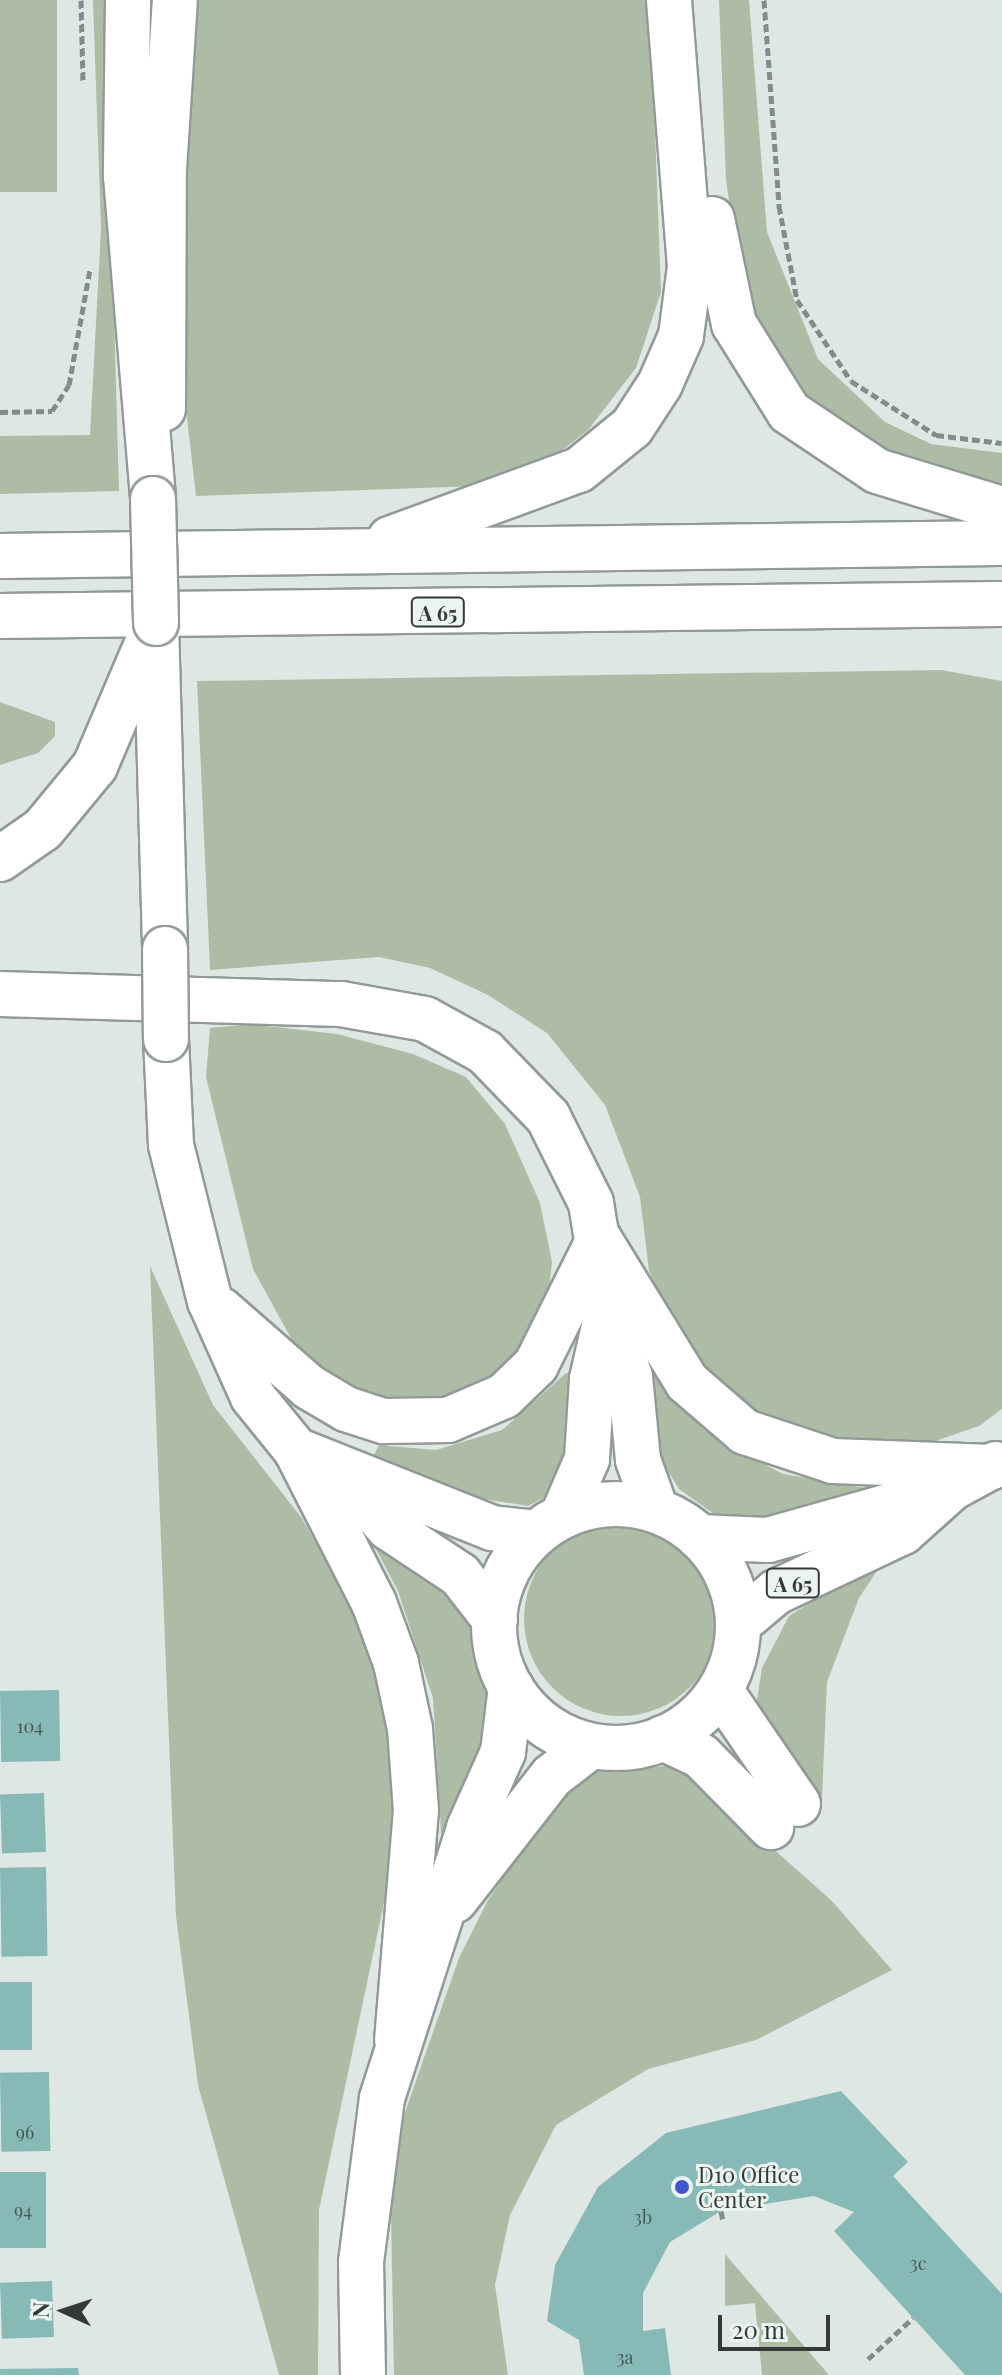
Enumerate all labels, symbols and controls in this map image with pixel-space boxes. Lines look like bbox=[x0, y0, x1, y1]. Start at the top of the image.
road number: A 65 bbox=[410, 596, 466, 628]
road number: A 65 bbox=[765, 1567, 821, 1599]
house number: 104 bbox=[17, 1715, 43, 1737]
house number: 96 bbox=[16, 2121, 34, 2143]
place label: D10 Office Center bbox=[698, 2161, 799, 2212]
marker: D10 Office Center bbox=[673, 2178, 691, 2196]
house number: 94 bbox=[14, 2199, 32, 2221]
house number: 3b bbox=[634, 2206, 652, 2228]
house number: 3c bbox=[910, 2252, 926, 2274]
north arrow bbox=[24, 2271, 104, 2351]
scale bar bbox=[722, 2299, 834, 2349]
text: N bbox=[25, 2301, 55, 2318]
text: 20 m bbox=[732, 2313, 785, 2345]
house number: 3a bbox=[616, 2346, 634, 2368]

